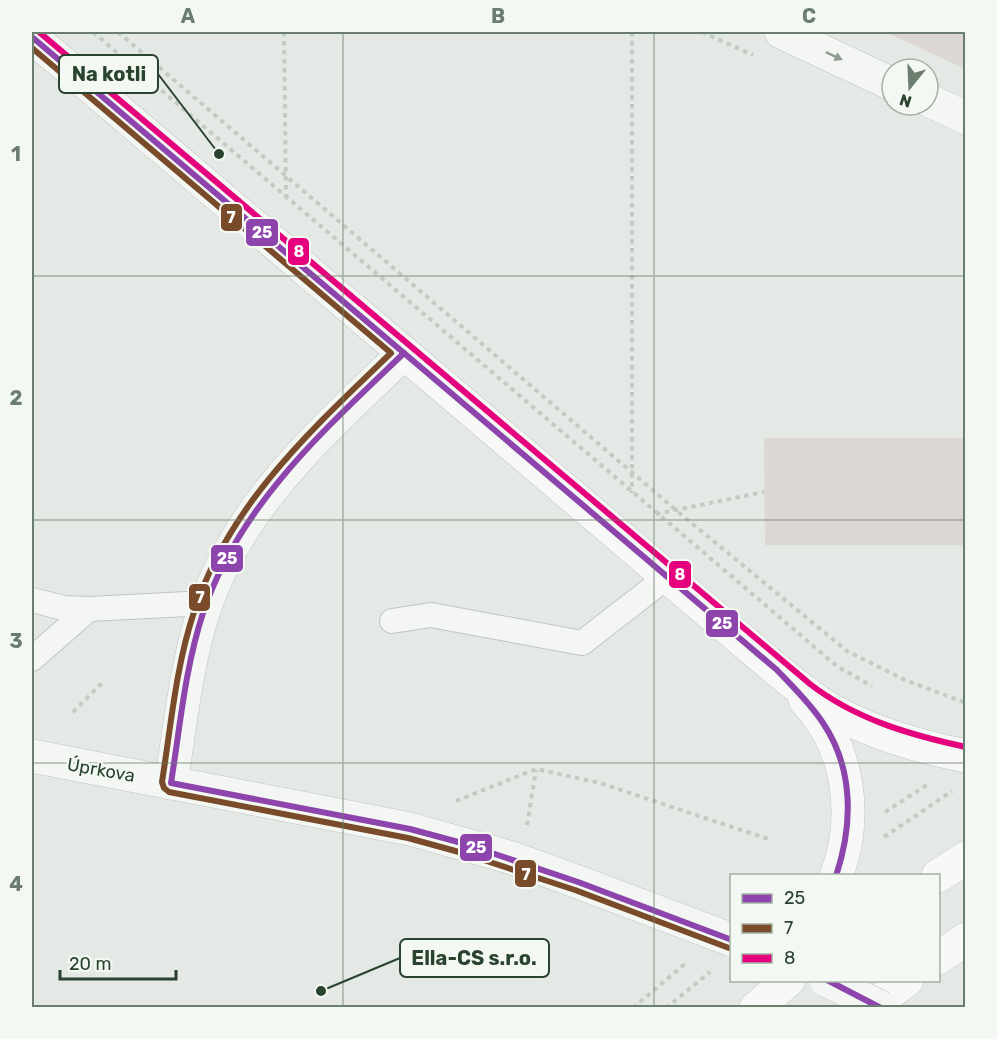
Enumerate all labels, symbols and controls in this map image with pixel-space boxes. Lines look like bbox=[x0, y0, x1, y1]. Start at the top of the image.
text: A bbox=[181, 4, 196, 28]
text: B bbox=[491, 4, 505, 28]
text: C bbox=[802, 4, 816, 28]
one-way arrow bbox=[826, 52, 843, 61]
callout: Na kotli bbox=[59, 55, 158, 93]
north arrow bbox=[880, 57, 940, 117]
text: Na kotli bbox=[72, 62, 146, 86]
text: N bbox=[897, 90, 914, 112]
text: 1 bbox=[11, 142, 21, 166]
line badge: 7 bbox=[220, 203, 243, 232]
text: 7 bbox=[226, 208, 236, 227]
line badge: 25 bbox=[245, 218, 279, 247]
text: 25 bbox=[252, 223, 272, 242]
line badge: 8 bbox=[287, 237, 310, 266]
text: 8 bbox=[294, 242, 305, 261]
text: 2 bbox=[10, 386, 23, 410]
line badge: 25 bbox=[210, 544, 244, 573]
text: 25 bbox=[217, 549, 237, 568]
line badge: 8 bbox=[668, 560, 692, 589]
text: 8 bbox=[675, 565, 686, 584]
line badge: 7 bbox=[188, 583, 211, 612]
text: 7 bbox=[195, 588, 205, 607]
line badge: 25 bbox=[705, 609, 739, 638]
text: 25 bbox=[712, 614, 732, 633]
text: 3 bbox=[9, 629, 23, 653]
street label: Úprkova bbox=[65, 753, 137, 787]
line badge: 25 bbox=[459, 833, 493, 862]
text: 25 bbox=[466, 838, 486, 857]
line badge: 7 bbox=[514, 859, 537, 888]
text: 7 bbox=[521, 865, 531, 884]
text: 4 bbox=[9, 872, 23, 896]
legend bbox=[730, 874, 940, 982]
text: 25 bbox=[784, 887, 805, 909]
text: 7 bbox=[784, 917, 793, 939]
callout: Ella-CS s.r.o. bbox=[400, 939, 549, 977]
scale bar bbox=[60, 943, 176, 981]
text: Ella-CS s.r.o. bbox=[411, 946, 537, 970]
text: 8 bbox=[784, 947, 795, 969]
text: 20 m bbox=[69, 953, 111, 975]

